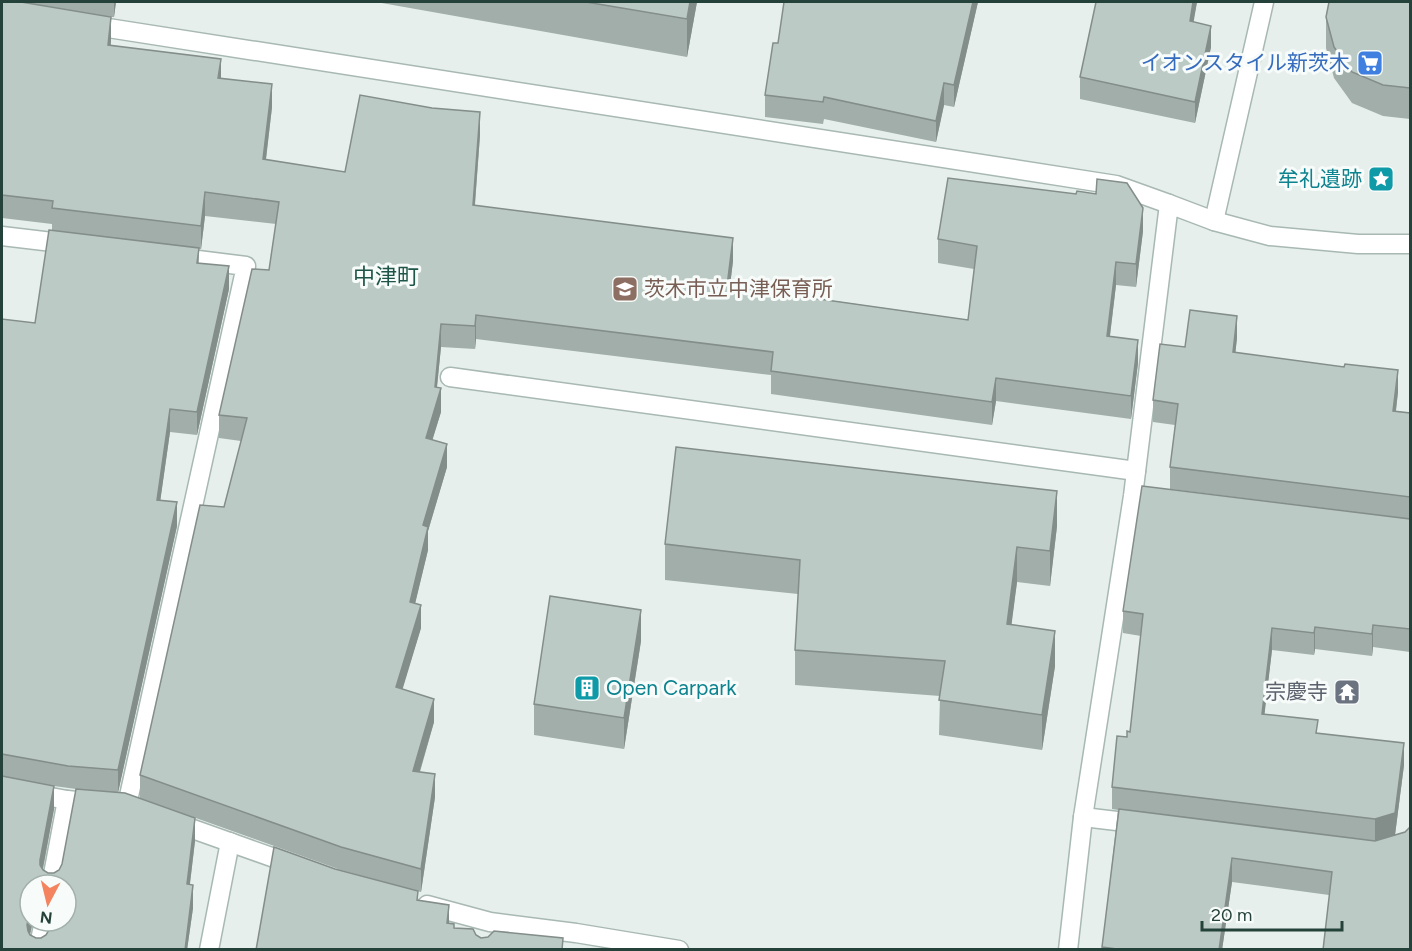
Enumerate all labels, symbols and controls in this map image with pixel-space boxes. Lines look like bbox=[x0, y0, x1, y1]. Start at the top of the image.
supermarket icon: イオンスタイル新茨木 bbox=[1355, 48, 1385, 78]
place label: イオンスタイル新茨木 bbox=[1140, 50, 1350, 75]
place icon: 牟礼遺跡 bbox=[1366, 164, 1396, 194]
place label: 牟礼遺跡 bbox=[1278, 166, 1362, 191]
district label: 中津町 bbox=[353, 263, 419, 290]
school or university icon: 茨木市立中津保育所 bbox=[610, 274, 640, 304]
place label: 茨木市立中津保育所 bbox=[644, 276, 833, 301]
building icon: Open Carpark bbox=[572, 673, 602, 703]
place label: Open Carpark bbox=[606, 675, 737, 700]
temple icon: 宗慶寺 bbox=[1332, 677, 1362, 707]
place label: 宗慶寺 bbox=[1265, 679, 1328, 704]
north arrow bbox=[18, 873, 78, 933]
scale bar bbox=[1202, 894, 1342, 932]
text: 20 m bbox=[1211, 904, 1252, 926]
text: N bbox=[39, 907, 54, 928]

